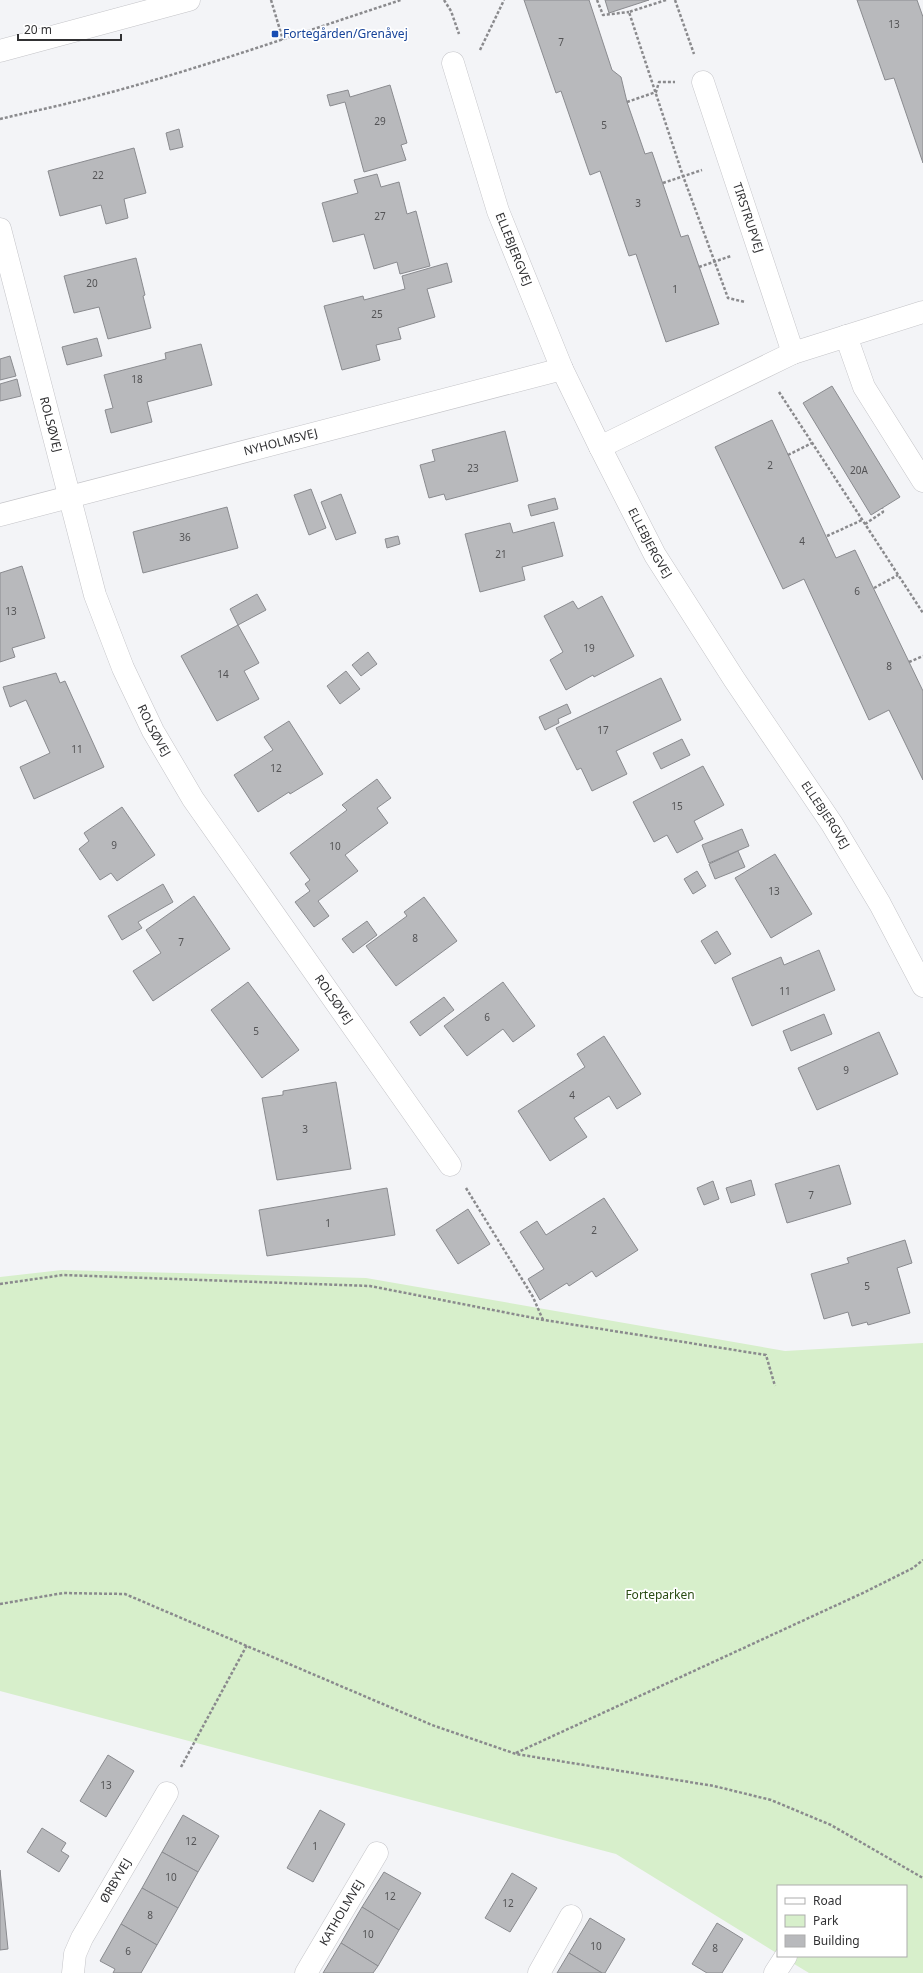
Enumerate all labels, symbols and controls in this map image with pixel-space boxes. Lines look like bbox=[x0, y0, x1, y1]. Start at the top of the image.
scale bar bbox=[18, 16, 121, 42]
house number: 13 bbox=[888, 17, 900, 31]
text: 20 m bbox=[24, 21, 52, 38]
place label: Fortegården/Grenåvej bbox=[283, 25, 408, 42]
marker: Fortegården/Grenåvej bbox=[270, 29, 280, 39]
house number: 7 bbox=[558, 35, 564, 49]
house number: 29 bbox=[374, 114, 386, 128]
house number: 5 bbox=[601, 118, 607, 132]
house number: 22 bbox=[92, 168, 104, 182]
street label: TIRSTRUPVEJ bbox=[729, 180, 768, 255]
house number: 3 bbox=[635, 196, 641, 210]
house number: 27 bbox=[374, 209, 386, 223]
street label: ELLEBJERGVEJ bbox=[491, 210, 536, 288]
house number: 20 bbox=[86, 276, 98, 290]
house number: 1 bbox=[672, 282, 678, 296]
house number: 25 bbox=[371, 307, 383, 321]
house number: 18 bbox=[131, 372, 143, 386]
street label: ROLSØVEJ bbox=[36, 395, 67, 454]
street label: NYHOLMSVEJ bbox=[242, 424, 319, 459]
house number: 2 bbox=[767, 458, 773, 472]
house number: 23 bbox=[467, 461, 479, 475]
house number: 20A bbox=[850, 463, 869, 477]
street label: ELLEBJERGVEJ bbox=[624, 505, 676, 581]
house number: 36 bbox=[179, 530, 191, 544]
house number: 4 bbox=[799, 534, 805, 548]
house number: 21 bbox=[495, 547, 507, 561]
house number: 6 bbox=[854, 584, 860, 598]
house number: 13 bbox=[5, 604, 17, 618]
house number: 19 bbox=[583, 641, 595, 655]
house number: 8 bbox=[886, 659, 892, 673]
house number: 14 bbox=[217, 667, 229, 681]
street label: ROLSØVEJ bbox=[134, 701, 175, 759]
house number: 17 bbox=[597, 723, 609, 737]
house number: 11 bbox=[71, 742, 83, 756]
house number: 12 bbox=[270, 761, 282, 775]
street label: ELLEBJERGVEJ bbox=[797, 777, 854, 852]
house number: 15 bbox=[671, 799, 683, 813]
house number: 9 bbox=[111, 838, 117, 852]
house number: 10 bbox=[329, 839, 341, 853]
house number: 13 bbox=[768, 884, 780, 898]
house number: 8 bbox=[412, 931, 418, 945]
house number: 7 bbox=[178, 935, 184, 949]
street label: ROLSØVEJ bbox=[311, 971, 358, 1027]
house number: 11 bbox=[779, 984, 791, 998]
house number: 6 bbox=[484, 1010, 490, 1024]
house number: 5 bbox=[253, 1024, 259, 1038]
house number: 9 bbox=[843, 1063, 849, 1077]
house number: 4 bbox=[569, 1088, 575, 1102]
house number: 3 bbox=[302, 1122, 308, 1136]
house number: 7 bbox=[808, 1188, 814, 1202]
house number: 1 bbox=[325, 1216, 331, 1230]
house number: 2 bbox=[591, 1223, 597, 1237]
house number: 5 bbox=[864, 1279, 870, 1293]
park label: Forteparken bbox=[625, 1586, 695, 1603]
house number: 13 bbox=[100, 1778, 112, 1792]
house number: 12 bbox=[185, 1834, 197, 1848]
house number: 1 bbox=[312, 1839, 318, 1853]
street label: ØRBYVEJ bbox=[95, 1855, 135, 1906]
house number: 10 bbox=[165, 1870, 177, 1884]
street label: KATHOLMVEJ bbox=[315, 1876, 367, 1949]
legend bbox=[777, 1885, 907, 1957]
house number: 12 bbox=[384, 1889, 396, 1903]
text: Road bbox=[813, 1892, 842, 1909]
house number: 12 bbox=[502, 1896, 514, 1910]
house number: 8 bbox=[147, 1908, 153, 1922]
text: Park bbox=[813, 1912, 839, 1929]
house number: 10 bbox=[362, 1927, 374, 1941]
text: Building bbox=[813, 1932, 860, 1949]
house number: 10 bbox=[590, 1939, 602, 1953]
house number: 8 bbox=[712, 1941, 718, 1955]
house number: 6 bbox=[125, 1944, 131, 1958]

